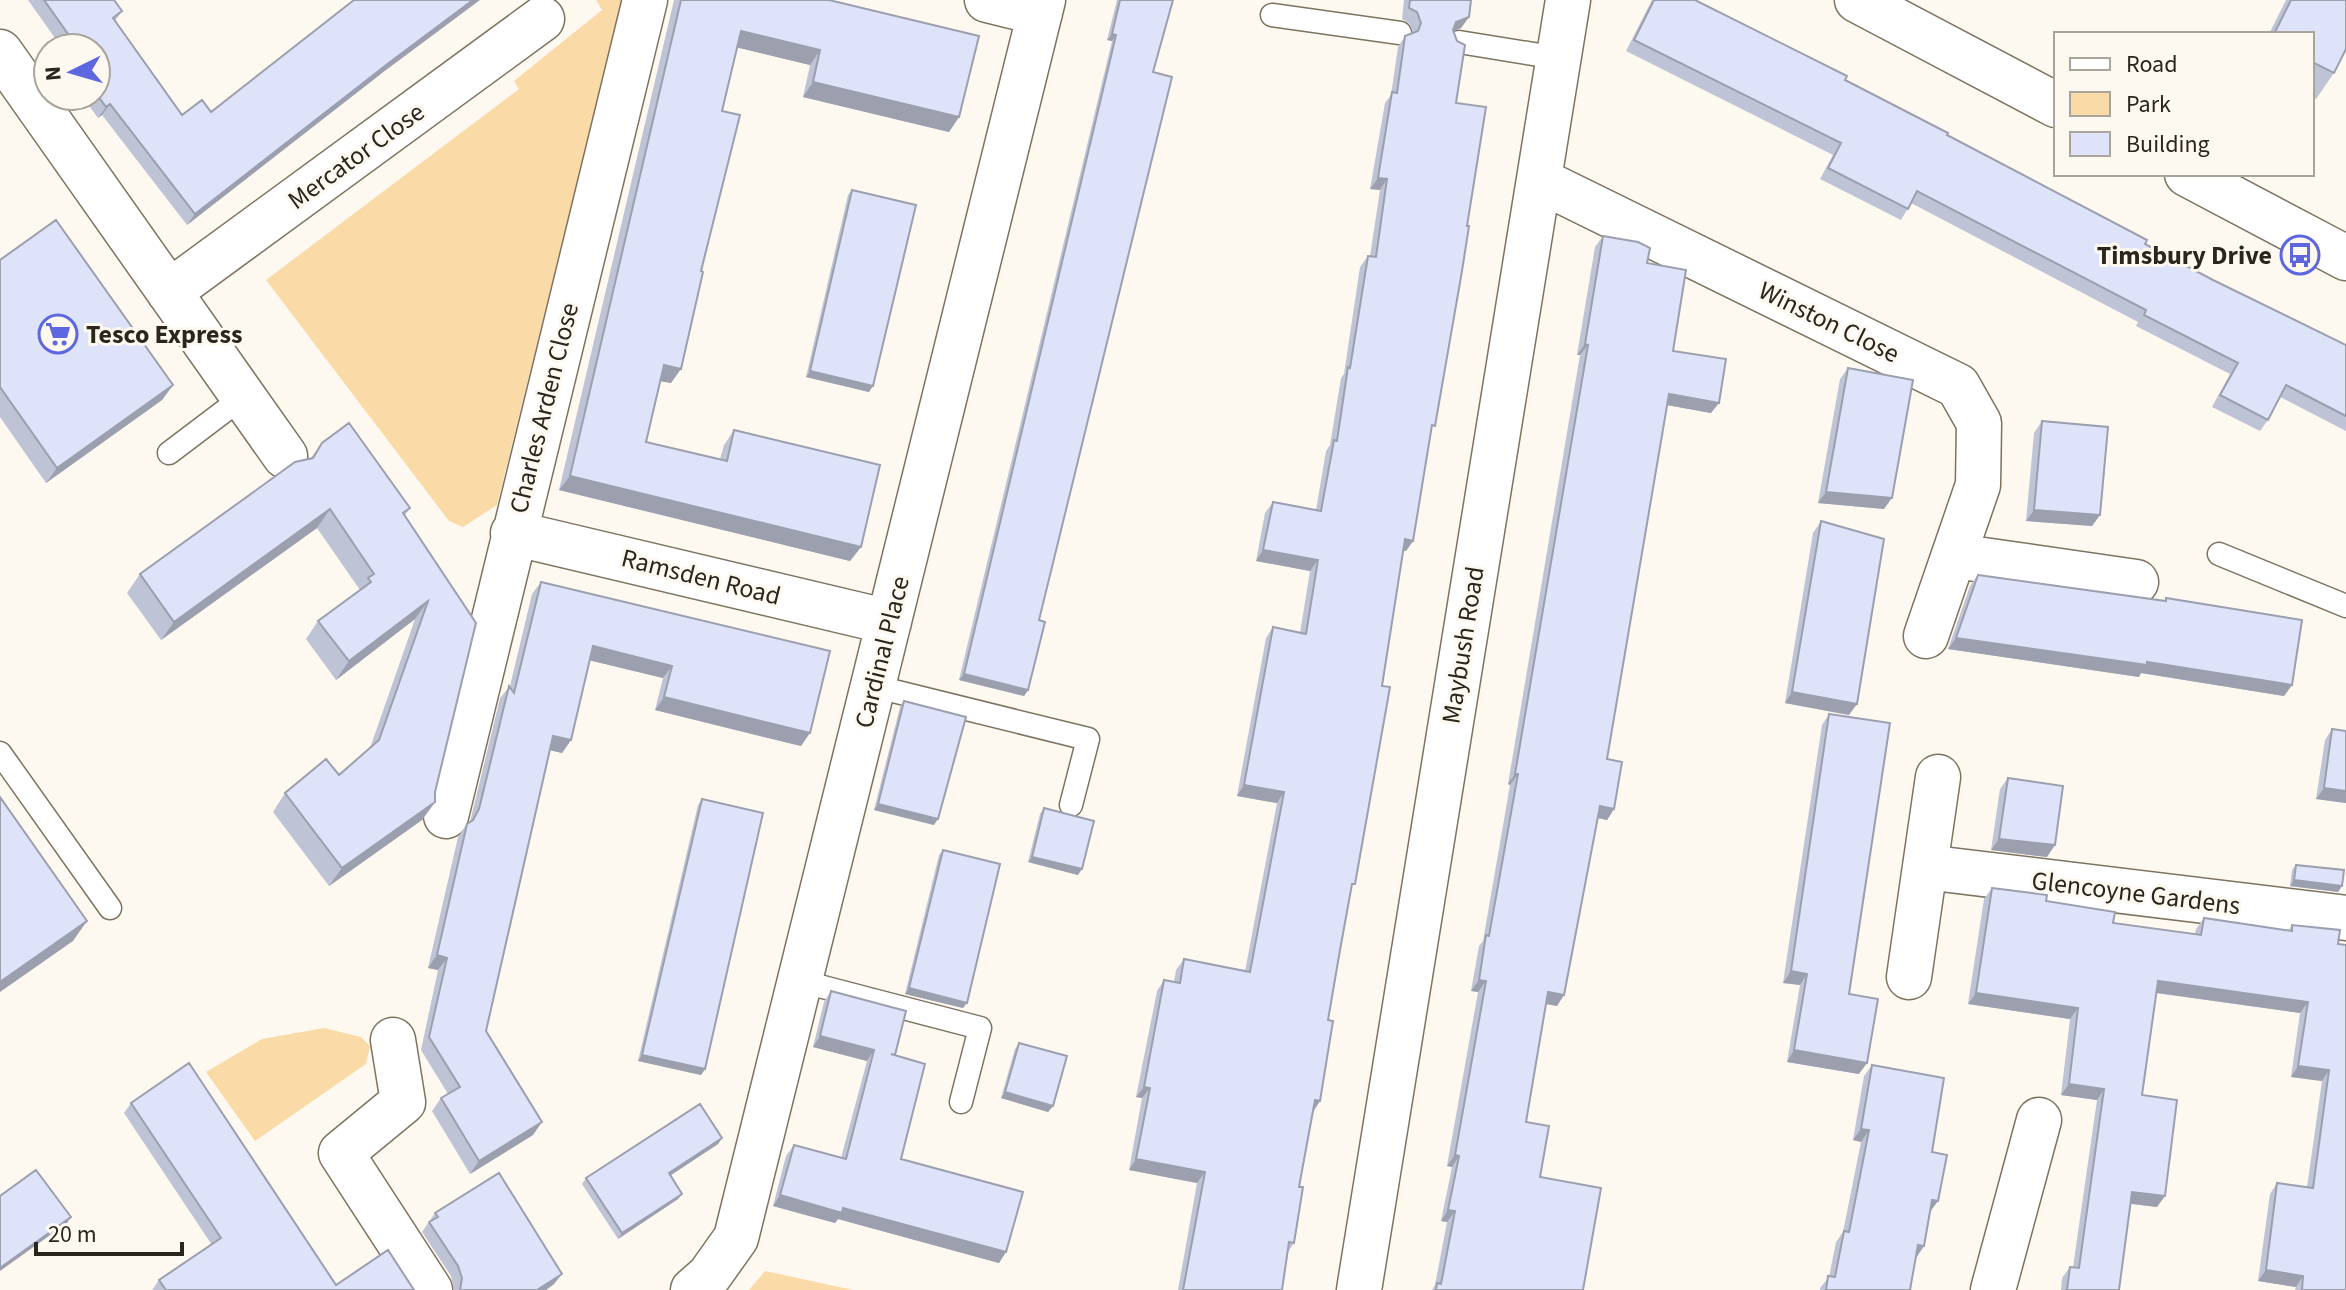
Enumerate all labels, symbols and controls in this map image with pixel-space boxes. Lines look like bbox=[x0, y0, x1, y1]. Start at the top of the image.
north arrow bbox=[32, 32, 112, 112]
legend bbox=[2054, 32, 2314, 176]
text: Road bbox=[2126, 47, 2178, 82]
text: N bbox=[36, 65, 70, 82]
text: Park bbox=[2126, 87, 2171, 122]
street label: Mercator Close bbox=[280, 94, 432, 218]
text: Building bbox=[2126, 127, 2210, 162]
bus stop icon: Timsbury Drive bbox=[2279, 234, 2321, 276]
place label: Timsbury Drive bbox=[2097, 237, 2272, 274]
street label: Winston Close bbox=[1752, 272, 1906, 372]
street label: Charles Arden Close bbox=[500, 299, 588, 517]
supermarket icon: Tesco Express bbox=[37, 313, 79, 355]
place label: Tesco Express bbox=[86, 316, 242, 353]
street label: Ramsden Road bbox=[618, 539, 784, 615]
street label: Maybush Road bbox=[1432, 564, 1494, 726]
street label: Cardinal Place bbox=[845, 572, 919, 732]
street label: Glencoyne Gardens bbox=[2030, 862, 2243, 924]
scale bar bbox=[36, 1206, 182, 1256]
text: 20 m bbox=[48, 1217, 97, 1252]

